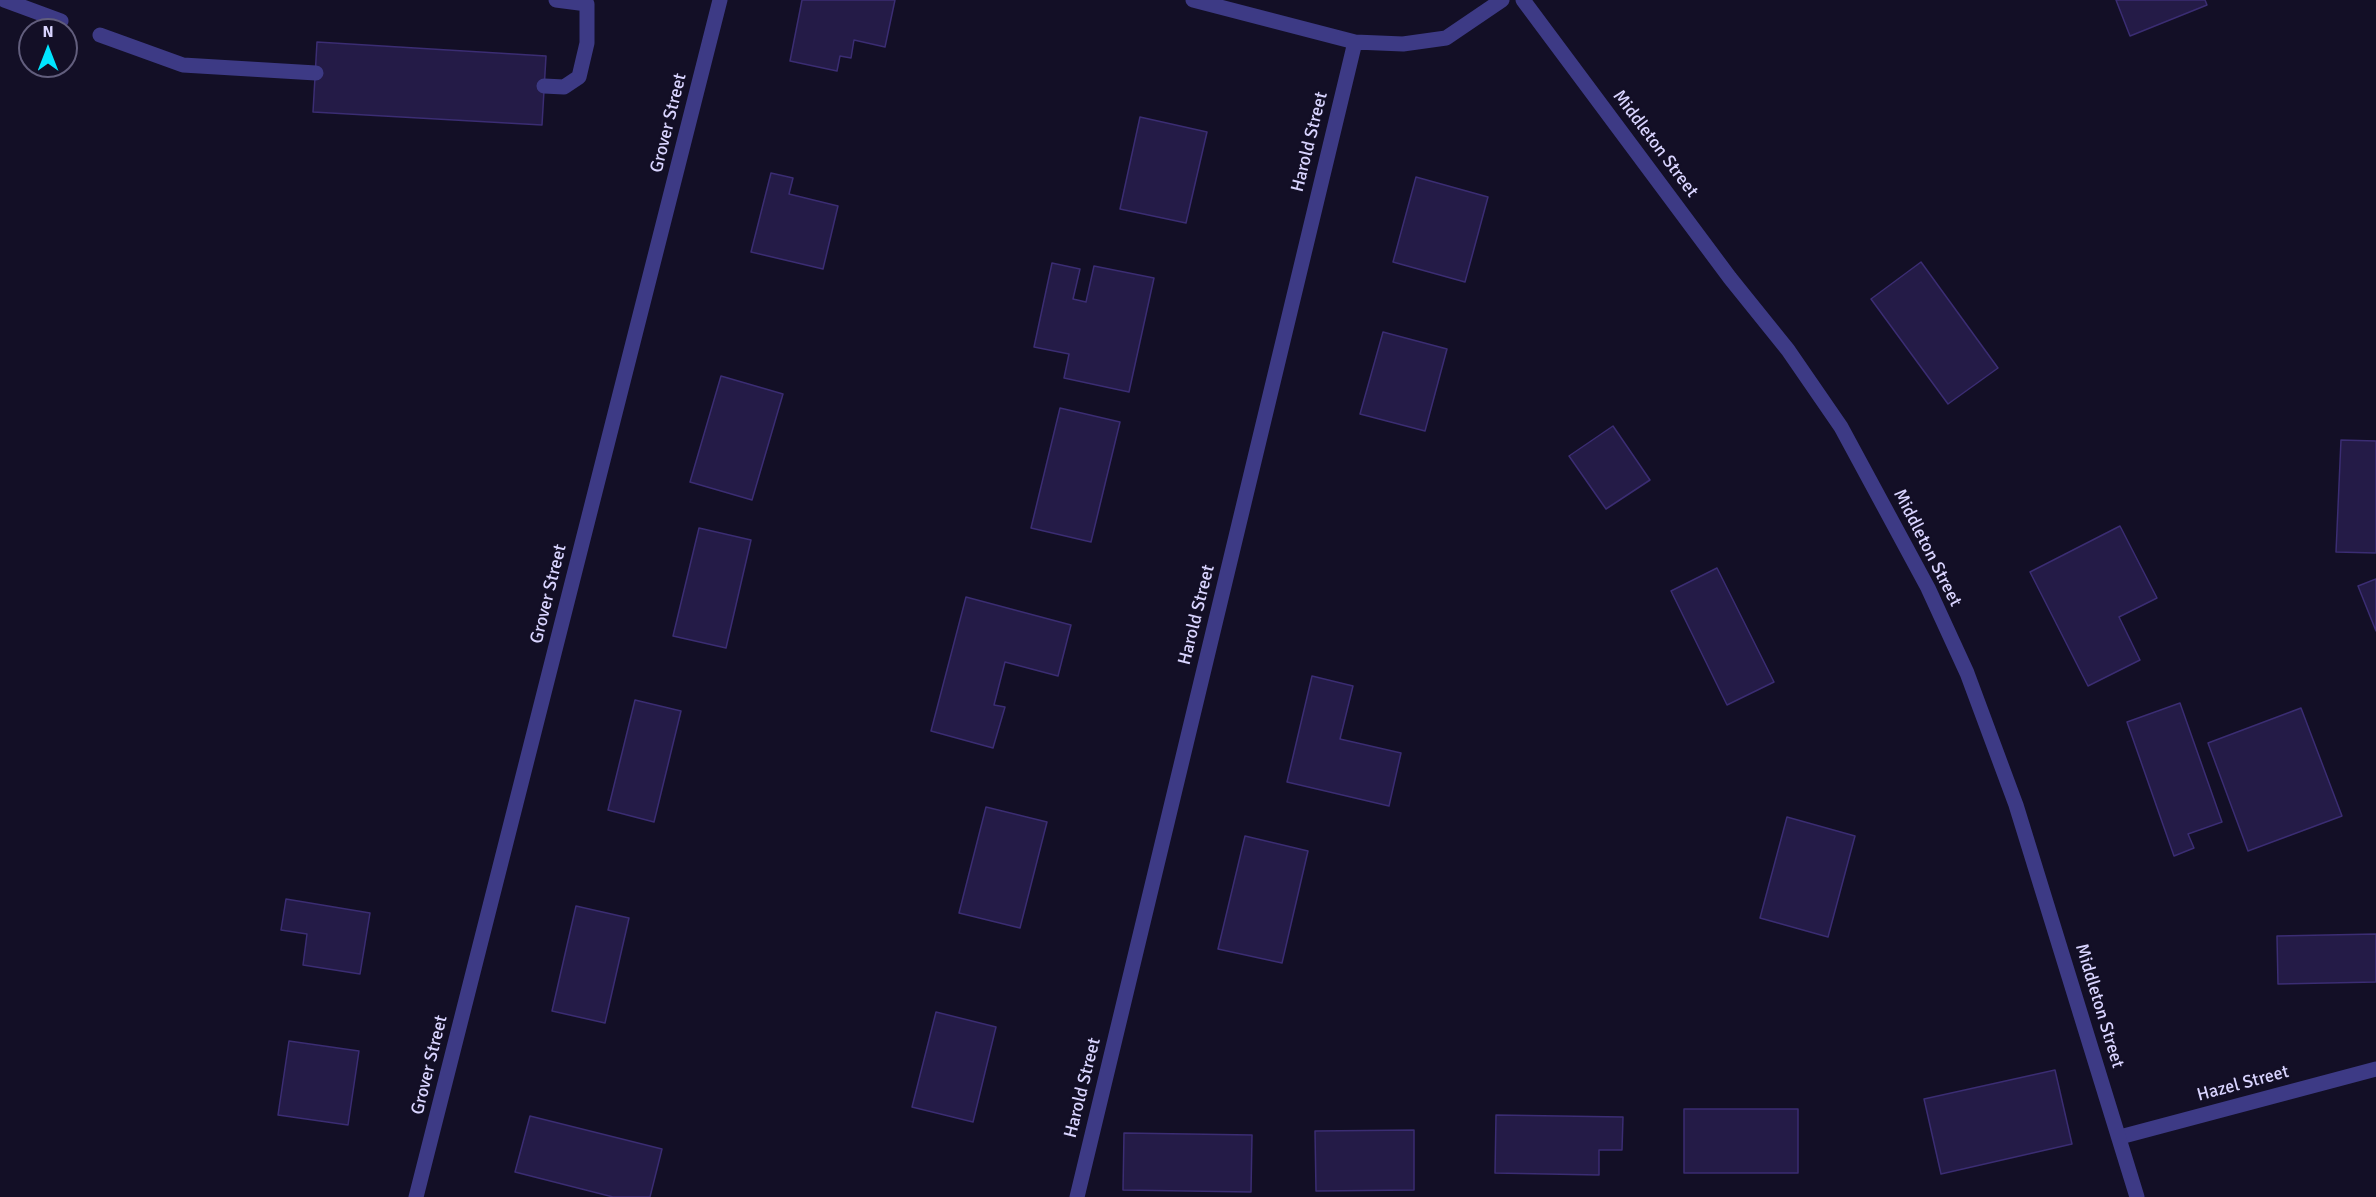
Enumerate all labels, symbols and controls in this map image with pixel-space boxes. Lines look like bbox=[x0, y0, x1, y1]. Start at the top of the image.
north arrow bbox=[18, 18, 78, 78]
text: N bbox=[42, 22, 54, 42]
street label: Grover Street bbox=[646, 71, 692, 175]
street label: Middleton Street bbox=[1608, 86, 1702, 202]
street label: Harold Street bbox=[1287, 90, 1333, 194]
street label: Middleton Street bbox=[1888, 486, 1966, 610]
street label: Grover Street bbox=[526, 542, 572, 646]
street label: Harold Street bbox=[1174, 563, 1220, 667]
street label: Middleton Street bbox=[2070, 941, 2128, 1071]
street label: Grover Street bbox=[407, 1013, 453, 1117]
street label: Harold Street bbox=[1060, 1036, 1106, 1140]
street label: Hazel Street bbox=[2195, 1061, 2291, 1107]

